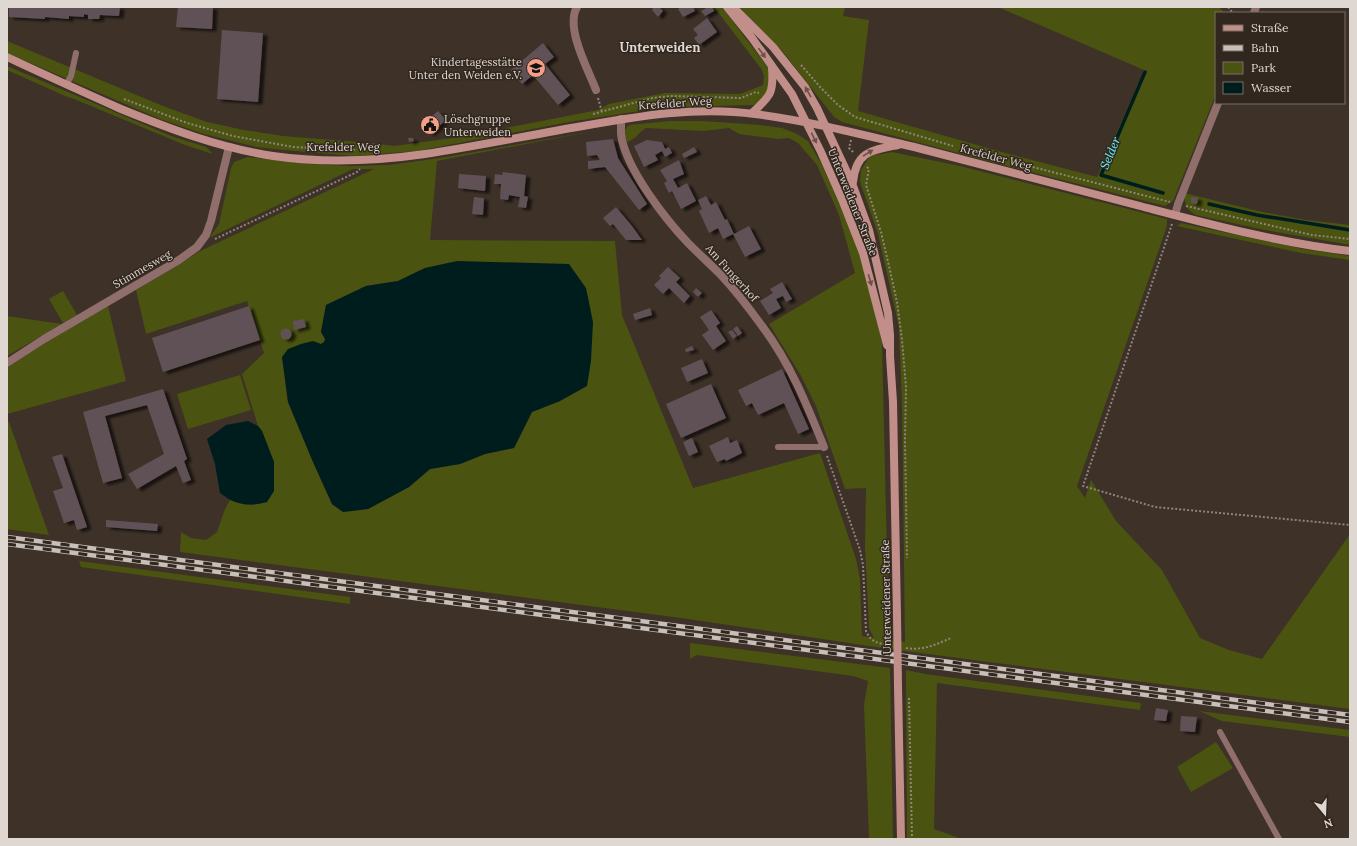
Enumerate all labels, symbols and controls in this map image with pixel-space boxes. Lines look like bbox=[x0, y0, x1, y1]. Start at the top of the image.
legend bbox=[1215, 12, 1345, 104]
text: Straße bbox=[1251, 20, 1289, 35]
district label: Unterweiden bbox=[619, 39, 701, 56]
text: Bahn bbox=[1251, 40, 1279, 55]
one-way arrow bbox=[758, 47, 766, 58]
place label: Kindertagesstätte Unter den Weiden e.V. bbox=[409, 55, 522, 82]
school or university icon: Kindertagesstätte Unter den Weiden e.V. bbox=[525, 57, 547, 79]
text: Park bbox=[1251, 60, 1277, 75]
text: Wasser bbox=[1251, 80, 1292, 95]
one-way arrow bbox=[804, 86, 811, 98]
street label: Krefelder Weg bbox=[638, 93, 713, 113]
place label: Löschgruppe Unterweiden bbox=[444, 112, 511, 139]
public building icon: Löschgruppe Unterweiden bbox=[419, 114, 441, 136]
one-way arrow bbox=[811, 132, 817, 144]
water label: Selder bbox=[1096, 134, 1124, 171]
street label: Krefelder Weg bbox=[306, 140, 381, 154]
street label: Krefelder Weg bbox=[959, 141, 1034, 174]
street label: Unterweidener Straße bbox=[825, 146, 881, 258]
one-way arrow bbox=[862, 150, 874, 157]
street label: Am Fungerhof bbox=[702, 241, 762, 305]
street label: Stimmesweg bbox=[110, 246, 174, 291]
one-way arrow bbox=[867, 275, 873, 287]
street label: Unterweidener Straße bbox=[878, 539, 894, 654]
north arrow bbox=[1305, 794, 1345, 834]
text: N bbox=[1321, 815, 1335, 832]

